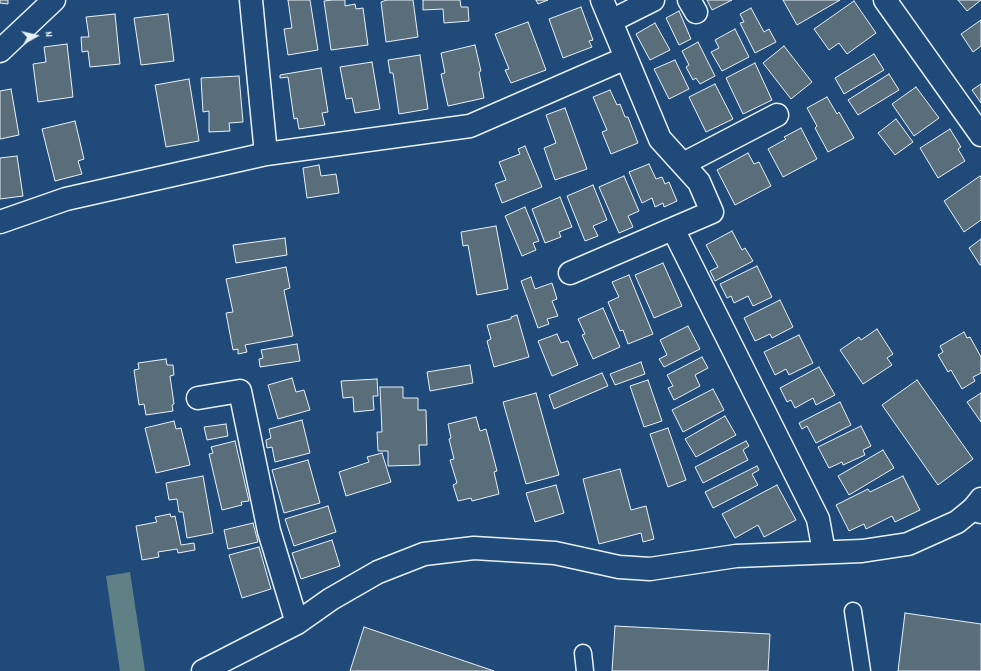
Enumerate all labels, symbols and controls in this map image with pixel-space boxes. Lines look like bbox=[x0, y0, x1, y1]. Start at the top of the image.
north arrow bbox=[16, 16, 56, 56]
text: N bbox=[40, 31, 56, 38]

